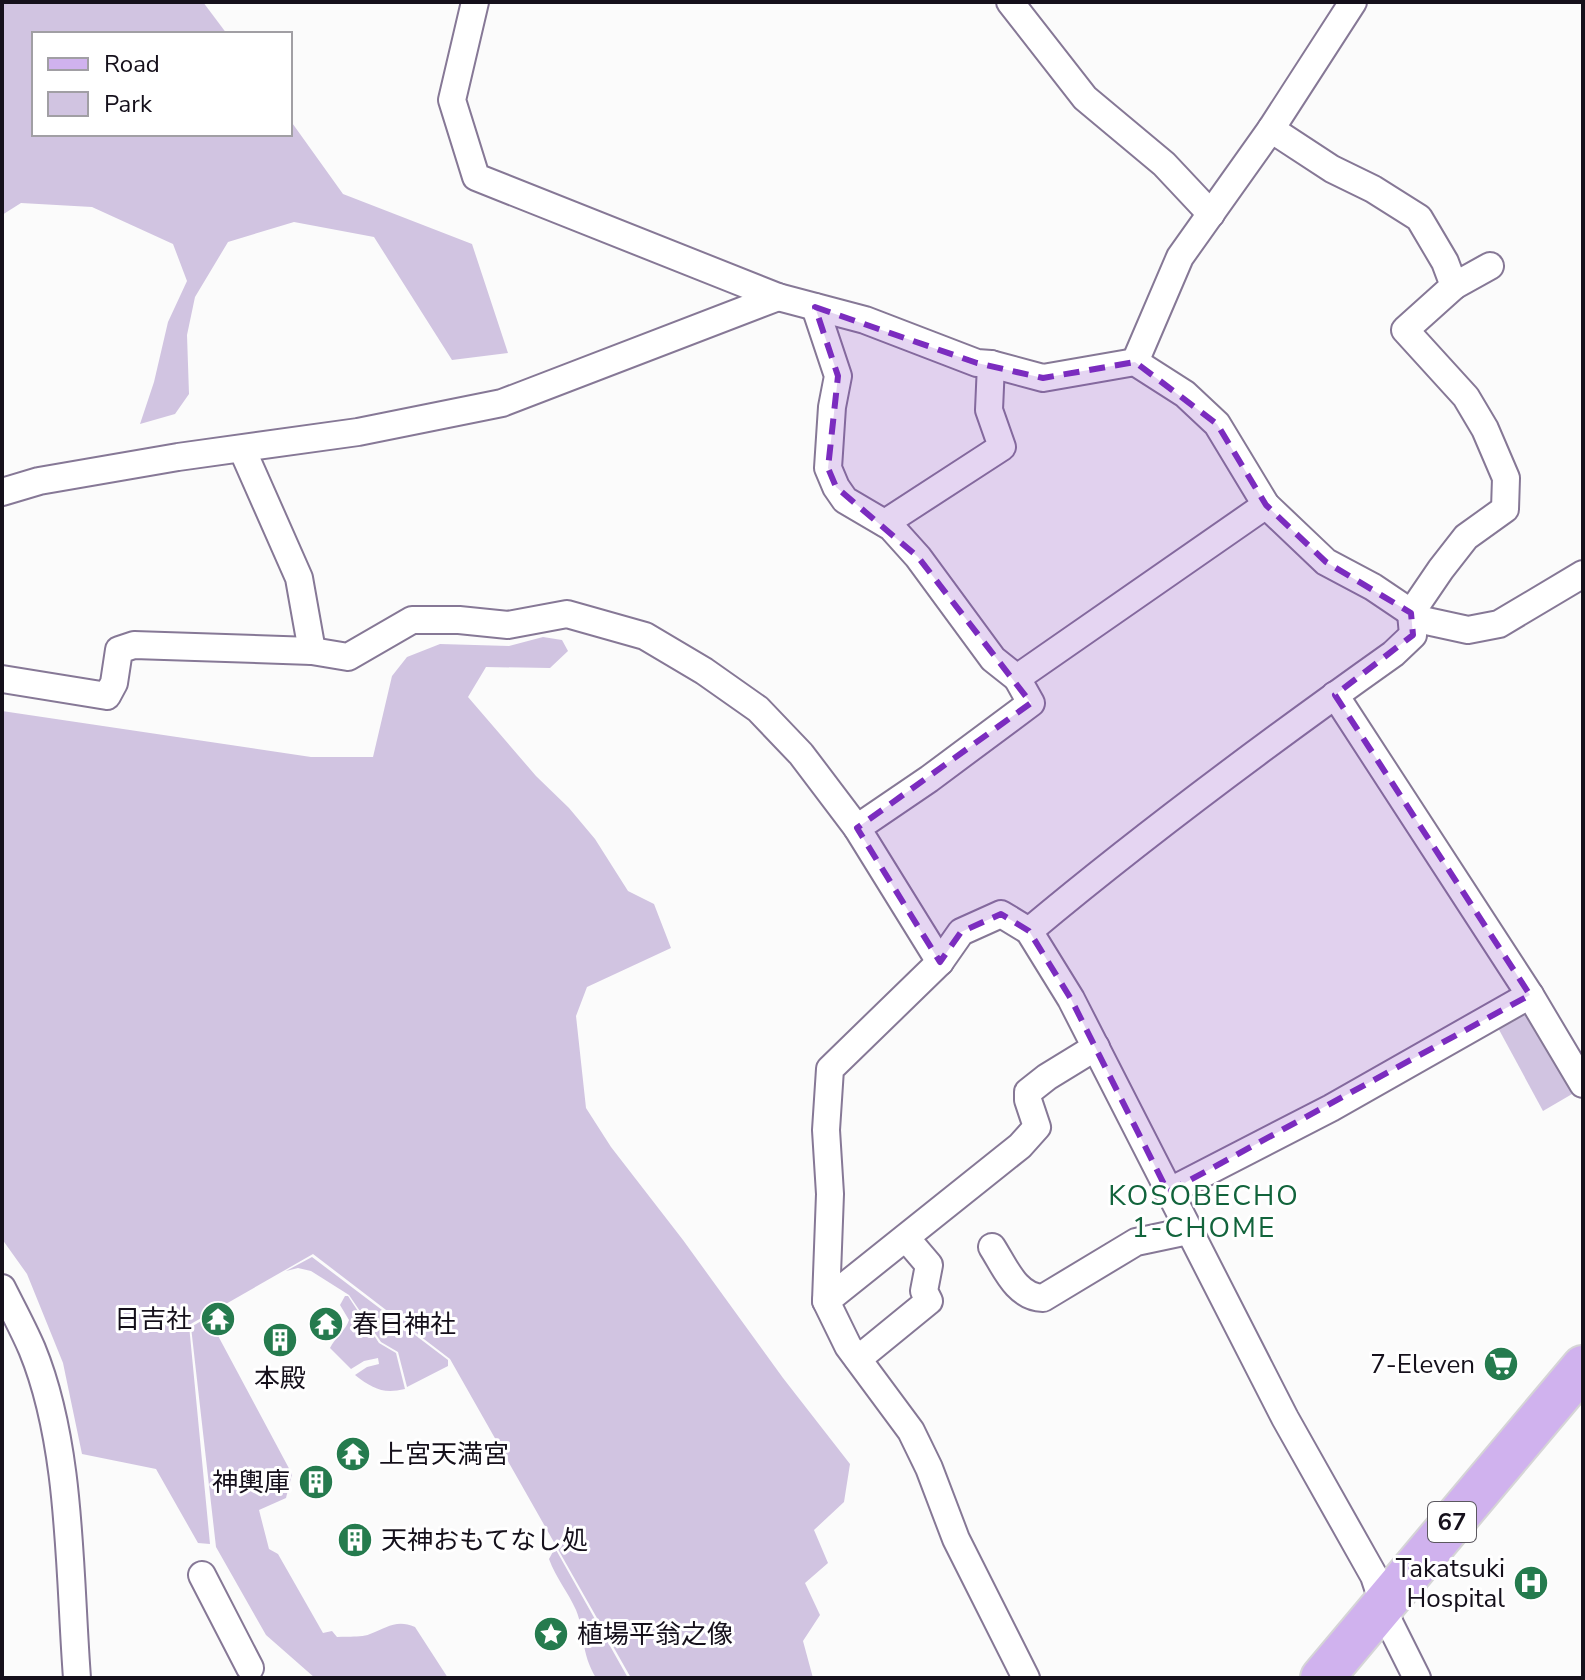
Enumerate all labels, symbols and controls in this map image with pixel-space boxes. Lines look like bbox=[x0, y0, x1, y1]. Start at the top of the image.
legend bbox=[32, 32, 292, 136]
text: Road bbox=[104, 48, 160, 80]
text: Park bbox=[104, 88, 153, 120]
district label: KOSOBECHO 1-CHOME bbox=[1108, 1177, 1300, 1247]
temple icon: 日吉社 bbox=[199, 1300, 237, 1338]
place label: 日吉社 bbox=[114, 1302, 192, 1337]
temple icon: 春日神社 bbox=[307, 1305, 345, 1343]
place label: 春日神社 bbox=[352, 1307, 456, 1342]
building icon: 本殿 bbox=[261, 1321, 299, 1359]
supermarket icon: 7-Eleven bbox=[1482, 1345, 1520, 1383]
place label: 7-Eleven bbox=[1370, 1347, 1475, 1382]
place label: 本殿 bbox=[254, 1361, 306, 1396]
temple icon: 上宮天満宮 bbox=[334, 1435, 372, 1473]
place label: 上宮天満宮 bbox=[379, 1437, 509, 1472]
building icon: 神輿庫 bbox=[297, 1463, 335, 1501]
place label: 神輿庫 bbox=[212, 1465, 290, 1500]
road number: 67 bbox=[1428, 1502, 1476, 1542]
building icon: 天神おもてなし処 bbox=[336, 1521, 374, 1559]
place label: 天神おもてなし処 bbox=[381, 1523, 588, 1558]
place label: Takatsuki Hospital bbox=[1396, 1551, 1505, 1616]
hospital icon: Takatsuki Hospital bbox=[1512, 1564, 1550, 1602]
place icon: 植場平翁之像 bbox=[532, 1615, 570, 1653]
place label: 植場平翁之像 bbox=[577, 1617, 733, 1652]

